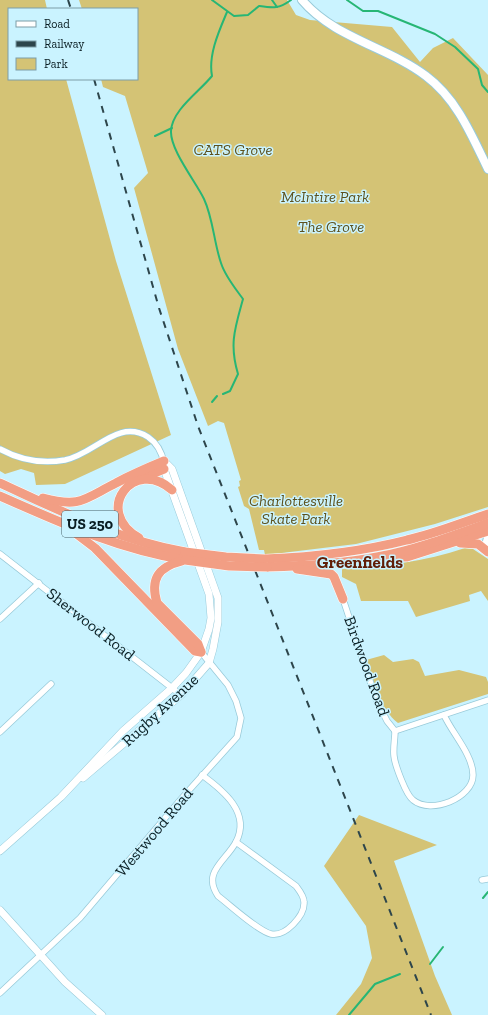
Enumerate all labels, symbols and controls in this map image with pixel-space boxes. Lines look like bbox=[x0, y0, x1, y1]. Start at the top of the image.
legend bbox=[8, 8, 138, 80]
text: Road bbox=[44, 17, 70, 31]
text: Railway bbox=[44, 37, 85, 51]
text: Park bbox=[44, 57, 69, 71]
park label: CATS Grove bbox=[194, 140, 272, 159]
park label: McIntire Park bbox=[281, 187, 369, 206]
park label: The Grove bbox=[298, 217, 364, 236]
park label: Charlottesville Skate Park bbox=[249, 491, 343, 528]
road number: US 250 bbox=[62, 511, 118, 537]
district label: Greenfields bbox=[317, 552, 403, 572]
street label: Sherwood Road bbox=[43, 584, 139, 665]
street label: Birdwood Road bbox=[340, 613, 394, 719]
street label: Rugby Avenue bbox=[118, 670, 202, 750]
street label: Westwood Road bbox=[111, 784, 197, 880]

